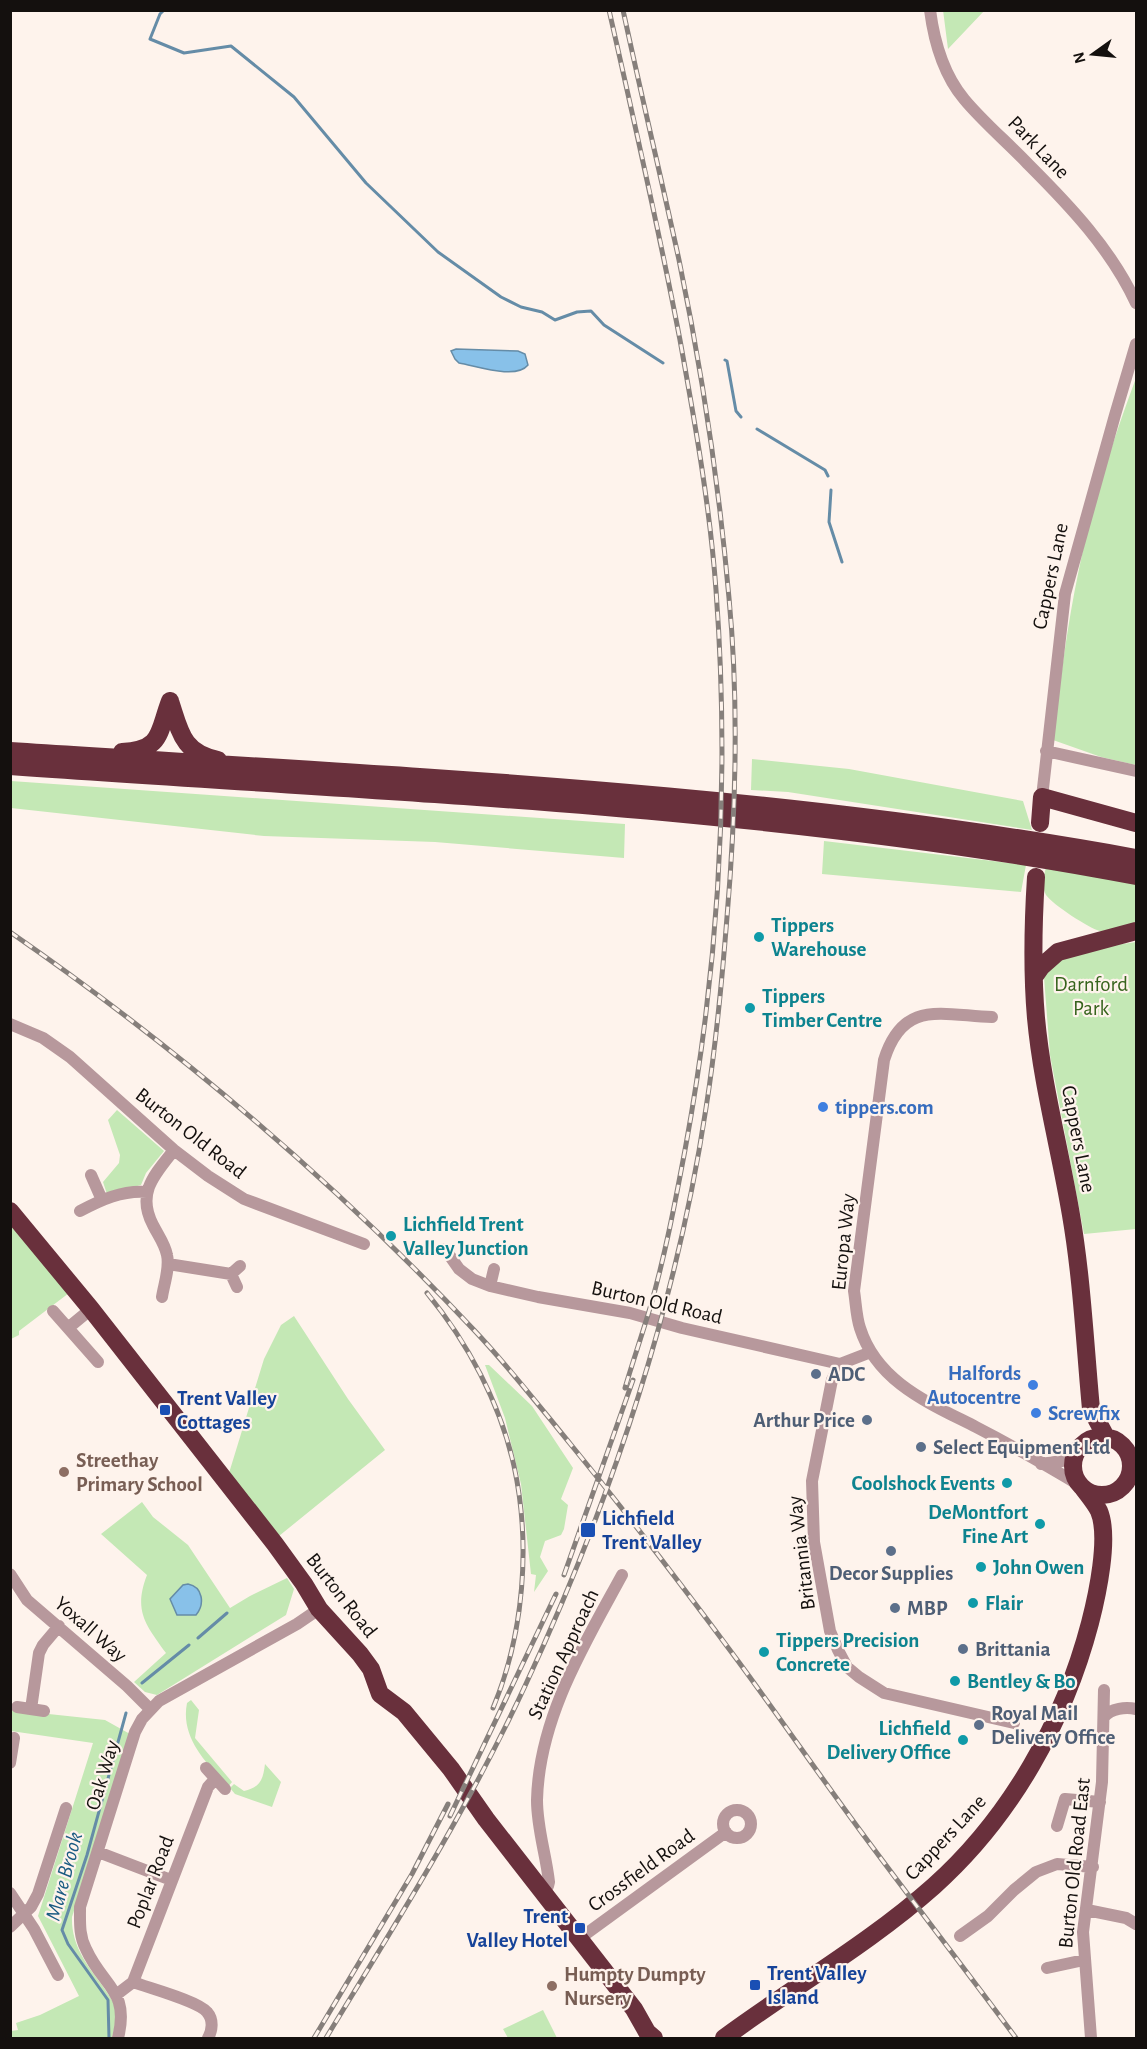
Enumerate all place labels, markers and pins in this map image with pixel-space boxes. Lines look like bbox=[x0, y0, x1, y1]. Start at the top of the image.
place label: Tippers Warehouse bbox=[771, 915, 866, 960]
marker: Tippers Warehouse bbox=[752, 930, 766, 944]
place label: Tippers Timber Centre bbox=[762, 986, 882, 1031]
marker: Tippers Timber Centre bbox=[743, 1001, 757, 1015]
place label: tippers.com bbox=[835, 1097, 934, 1118]
marker: tippers.com bbox=[816, 1100, 830, 1114]
place label: Lichfield Trent Valley Junction bbox=[403, 1214, 529, 1259]
marker: Lichfield Trent Valley Junction bbox=[384, 1229, 398, 1243]
place label: Halfords Autocentre bbox=[927, 1363, 1021, 1408]
place label: ADC bbox=[828, 1364, 865, 1385]
marker: ADC bbox=[809, 1367, 823, 1381]
marker: Halfords Autocentre bbox=[1026, 1378, 1040, 1392]
place label: Trent Valley Cottages bbox=[177, 1388, 277, 1433]
marker: Trent Valley Cottages bbox=[158, 1403, 172, 1417]
place label: Screwfix bbox=[1048, 1403, 1121, 1424]
marker: Screwfix bbox=[1029, 1406, 1043, 1420]
place label: Arthur Price bbox=[753, 1410, 855, 1431]
marker: Arthur Price bbox=[860, 1413, 874, 1427]
place label: Select Equipment Ltd bbox=[933, 1437, 1110, 1458]
marker: Select Equipment Ltd bbox=[914, 1440, 928, 1454]
place label: Streethay Primary School bbox=[76, 1450, 203, 1495]
marker: Streethay Primary School bbox=[57, 1465, 71, 1479]
place label: Coolshock Events bbox=[851, 1473, 995, 1494]
marker: Coolshock Events bbox=[1000, 1476, 1014, 1490]
place label: DeMontfort Fine Art bbox=[928, 1502, 1028, 1547]
place label: Lichfield Trent Valley bbox=[602, 1508, 702, 1553]
marker: DeMontfort Fine Art bbox=[1033, 1517, 1047, 1531]
marker: Lichfield Trent Valley bbox=[579, 1521, 597, 1539]
marker: Decor Supplies bbox=[884, 1544, 898, 1558]
place label: John Owen bbox=[993, 1557, 1084, 1578]
marker: John Owen bbox=[974, 1560, 988, 1574]
place label: Decor Supplies bbox=[829, 1563, 953, 1584]
place label: Flair bbox=[985, 1593, 1024, 1614]
marker: Flair bbox=[966, 1596, 980, 1610]
place label: MBP bbox=[907, 1598, 948, 1619]
marker: MBP bbox=[888, 1601, 902, 1615]
place label: Tippers Precision Concrete bbox=[776, 1630, 919, 1675]
place label: Brittania bbox=[975, 1639, 1051, 1660]
marker: Brittania bbox=[956, 1642, 970, 1656]
marker: Tippers Precision Concrete bbox=[757, 1645, 771, 1659]
place label: Bentley & Bo bbox=[967, 1671, 1076, 1692]
marker: Bentley & Bo bbox=[948, 1674, 962, 1688]
place label: Royal Mail Delivery Office bbox=[991, 1703, 1115, 1748]
place label: Lichfield Delivery Office bbox=[827, 1718, 951, 1763]
marker: Royal Mail Delivery Office bbox=[972, 1718, 986, 1732]
marker: Lichfield Delivery Office bbox=[956, 1733, 970, 1747]
place label: Trent Valley Hotel bbox=[466, 1906, 568, 1951]
marker: Trent Valley Hotel bbox=[573, 1921, 587, 1935]
place label: Trent Valley Island bbox=[767, 1963, 867, 2008]
place label: Humpty Dumpty Nursery bbox=[564, 1964, 706, 2009]
marker: Trent Valley Island bbox=[748, 1978, 762, 1992]
marker: Humpty Dumpty Nursery bbox=[545, 1979, 559, 1993]

